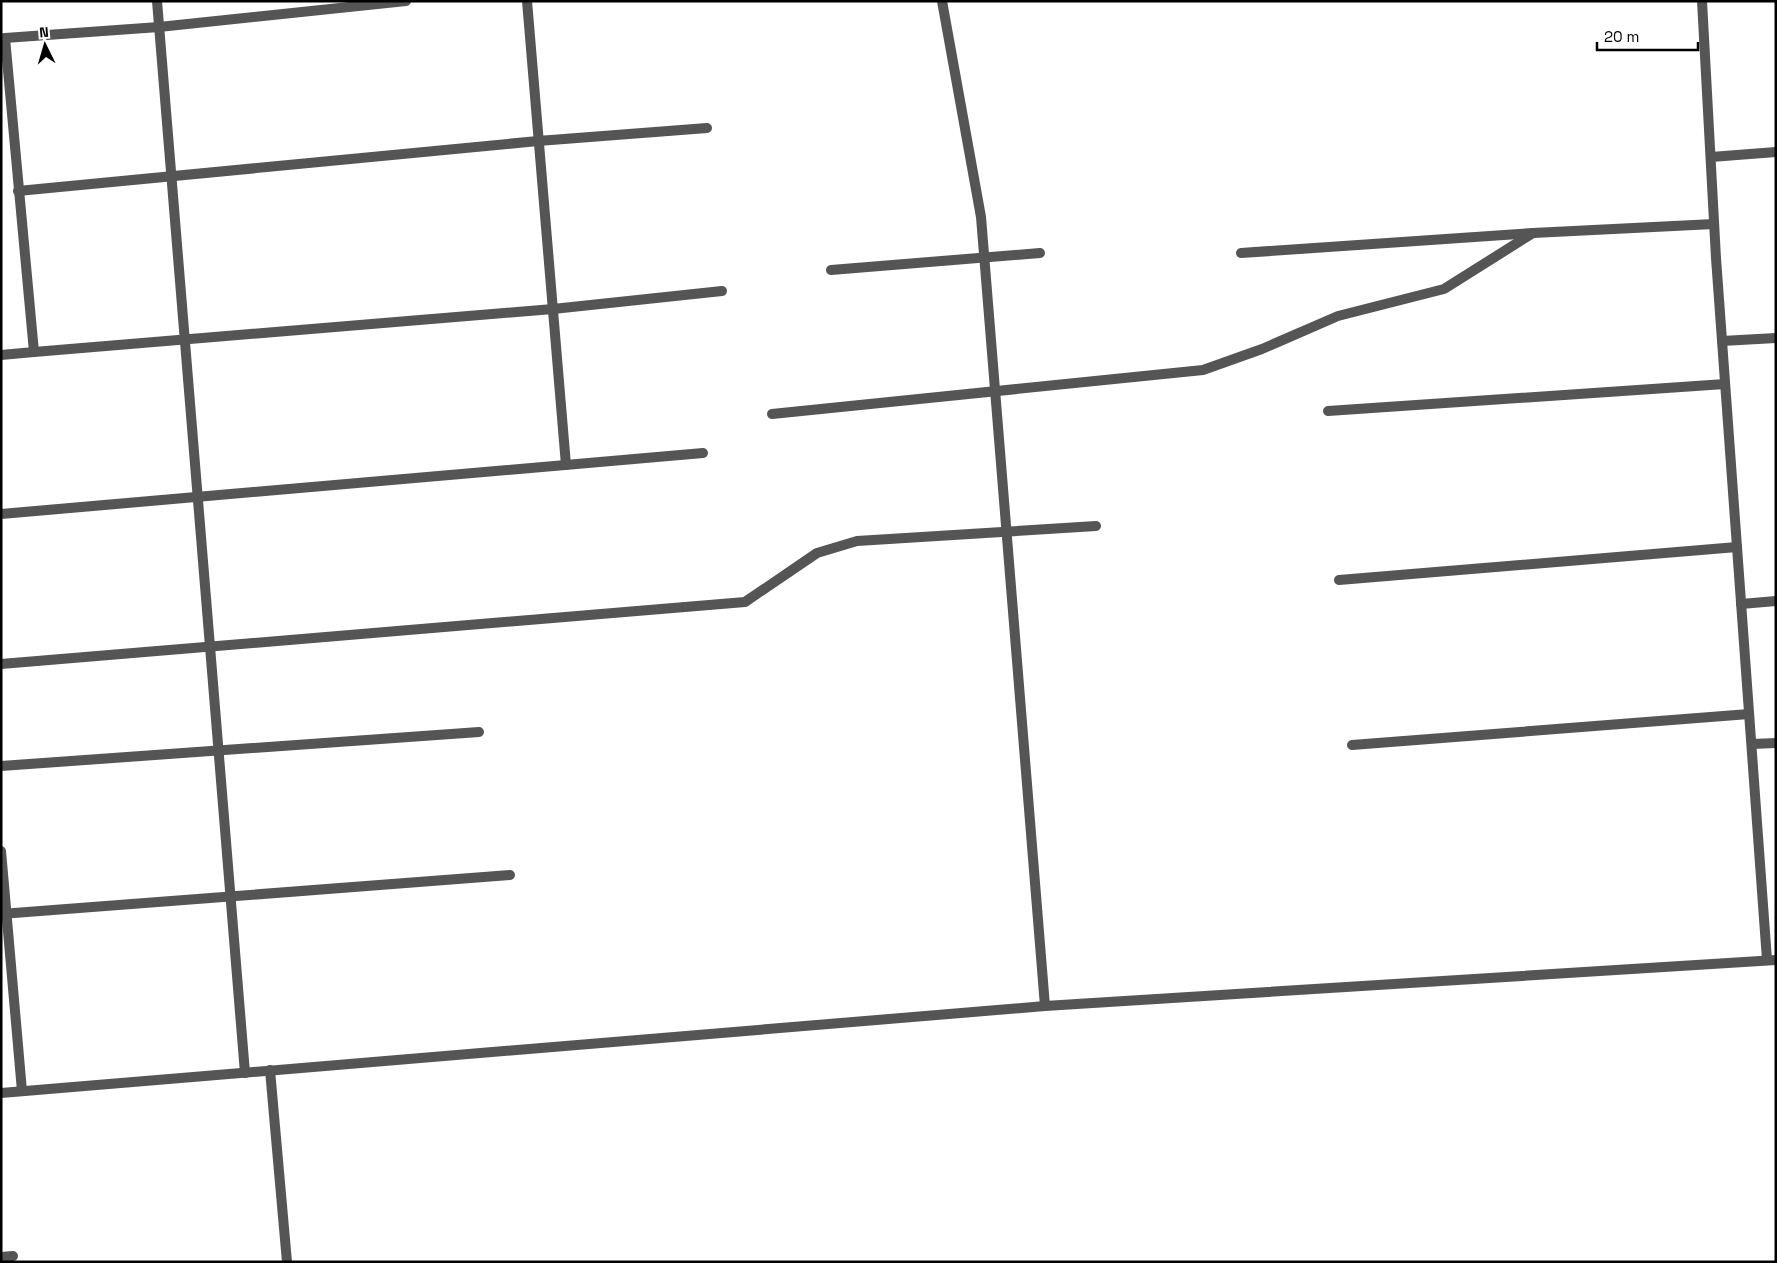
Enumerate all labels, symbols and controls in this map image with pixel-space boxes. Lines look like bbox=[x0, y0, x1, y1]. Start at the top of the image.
north arrow bbox=[20, 20, 70, 70]
scale bar bbox=[1597, 20, 1698, 52]
text: N bbox=[38, 23, 49, 41]
text: 20 m bbox=[1604, 27, 1639, 46]

